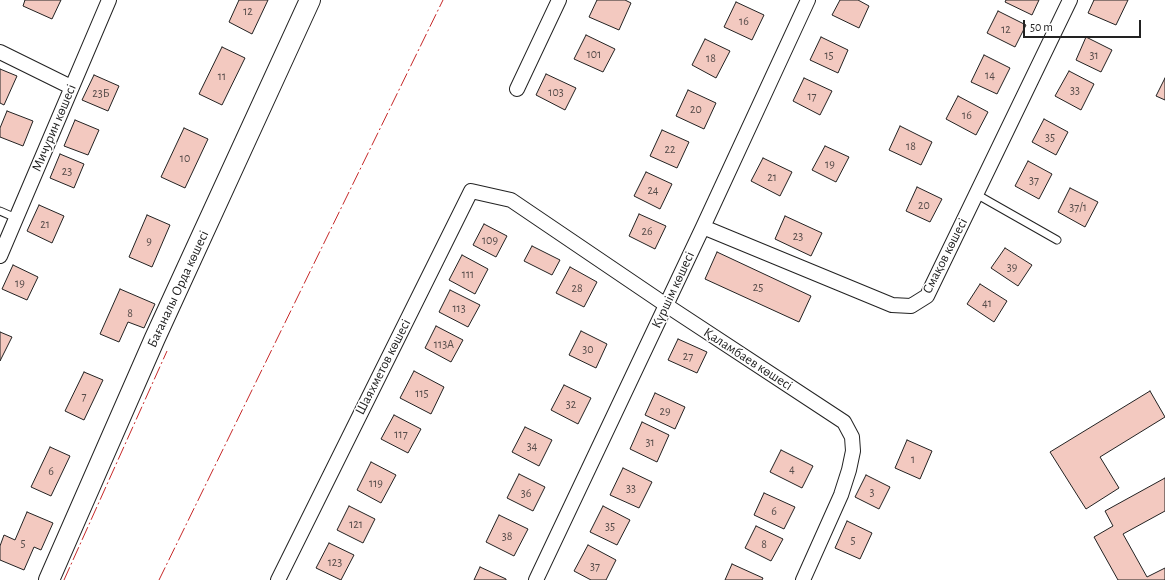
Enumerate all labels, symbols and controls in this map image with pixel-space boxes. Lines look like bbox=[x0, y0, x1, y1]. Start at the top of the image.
house number: 12 bbox=[243, 4, 253, 18]
scale bar bbox=[1025, 12, 1143, 38]
house number: 16 bbox=[739, 14, 749, 28]
text: 50 m bbox=[1030, 21, 1053, 33]
house number: 12 bbox=[1001, 22, 1011, 36]
house number: 101 bbox=[587, 47, 601, 61]
house number: 15 bbox=[824, 48, 834, 62]
house number: 31 bbox=[1089, 48, 1099, 62]
house number: 18 bbox=[706, 51, 716, 65]
house number: 14 bbox=[985, 68, 995, 82]
house number: 11 bbox=[218, 69, 226, 83]
street label: Мичурин көшесі bbox=[28, 82, 80, 174]
house number: 33 bbox=[1070, 83, 1080, 97]
house number: 103 bbox=[548, 85, 564, 99]
house number: 23Б bbox=[92, 86, 110, 100]
house number: 17 bbox=[807, 89, 817, 103]
house number: 20 bbox=[690, 102, 702, 116]
house number: 16 bbox=[962, 108, 972, 122]
house number: 35 bbox=[1045, 130, 1055, 144]
house number: 18 bbox=[906, 139, 916, 153]
house number: 22 bbox=[665, 142, 675, 156]
house number: 10 bbox=[180, 151, 190, 165]
house number: 19 bbox=[825, 157, 835, 171]
house number: 23 bbox=[62, 164, 72, 178]
house number: 21 bbox=[767, 170, 777, 184]
house number: 37 bbox=[1029, 173, 1039, 187]
house number: 24 bbox=[647, 183, 659, 197]
house number: 20 bbox=[918, 198, 930, 212]
house number: 37/1 bbox=[1069, 200, 1087, 214]
street label: Смақов көшесі bbox=[919, 215, 971, 297]
house number: 21 bbox=[40, 217, 50, 231]
house number: 26 bbox=[641, 224, 653, 238]
street label: Бағаналы Орда көшесі bbox=[144, 228, 212, 350]
house number: 23 bbox=[793, 229, 803, 243]
house number: 109 bbox=[482, 233, 498, 247]
house number: 9 bbox=[146, 234, 152, 248]
street label: Күршім көшесі bbox=[648, 249, 698, 331]
house number: 39 bbox=[1007, 260, 1017, 274]
house number: 111 bbox=[462, 267, 474, 281]
house number: 19 bbox=[15, 276, 25, 290]
house number: 25 bbox=[753, 280, 763, 294]
house number: 28 bbox=[571, 281, 583, 295]
house number: 41 bbox=[982, 296, 992, 310]
house number: 113 bbox=[452, 301, 466, 315]
house number: 8 bbox=[127, 306, 133, 320]
street label: Шаяхметов көшесі bbox=[352, 316, 414, 418]
street label: Қаламбаев көшесі bbox=[700, 324, 796, 394]
house number: 113А bbox=[434, 337, 454, 351]
house number: 30 bbox=[582, 342, 594, 356]
house number: 27 bbox=[683, 349, 693, 363]
house number: 115 bbox=[415, 386, 429, 400]
house number: 7 bbox=[81, 389, 87, 403]
house number: 32 bbox=[566, 397, 576, 411]
house number: 29 bbox=[659, 404, 671, 418]
house number: 117 bbox=[394, 427, 408, 441]
house number: 31 bbox=[645, 435, 655, 449]
house number: 34 bbox=[527, 439, 537, 453]
house number: 1 bbox=[911, 452, 915, 466]
house number: 4 bbox=[789, 462, 795, 476]
house number: 6 bbox=[48, 464, 54, 478]
house number: 119 bbox=[369, 476, 383, 490]
house number: 33 bbox=[626, 481, 636, 495]
house number: 3 bbox=[870, 485, 874, 499]
house number: 36 bbox=[521, 486, 531, 500]
house number: 6 bbox=[771, 504, 777, 518]
house number: 121 bbox=[349, 517, 363, 531]
house number: 35 bbox=[605, 519, 615, 533]
house number: 38 bbox=[502, 529, 512, 543]
house number: 5 bbox=[850, 533, 856, 547]
house number: 5 bbox=[20, 536, 26, 550]
house number: 8 bbox=[761, 537, 767, 551]
house number: 123 bbox=[328, 555, 342, 569]
house number: 37 bbox=[590, 559, 600, 573]

